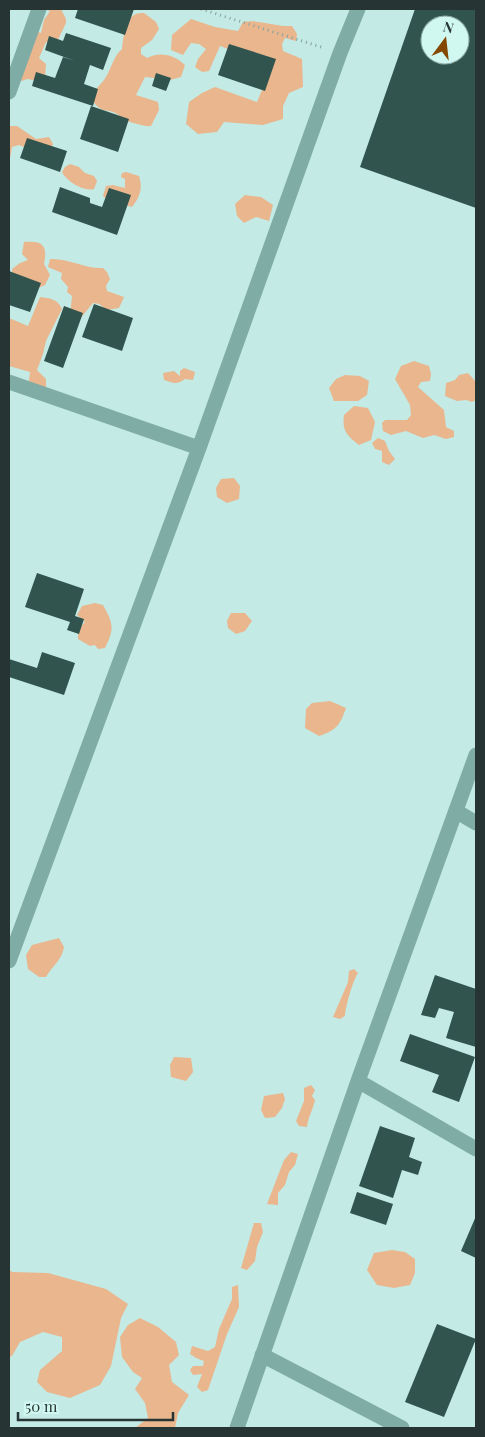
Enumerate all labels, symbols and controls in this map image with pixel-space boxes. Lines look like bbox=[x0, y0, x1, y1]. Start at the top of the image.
north arrow bbox=[420, 15, 470, 65]
text: N bbox=[441, 16, 456, 37]
scale bar bbox=[18, 1390, 172, 1422]
text: 50 m bbox=[25, 1396, 58, 1416]

